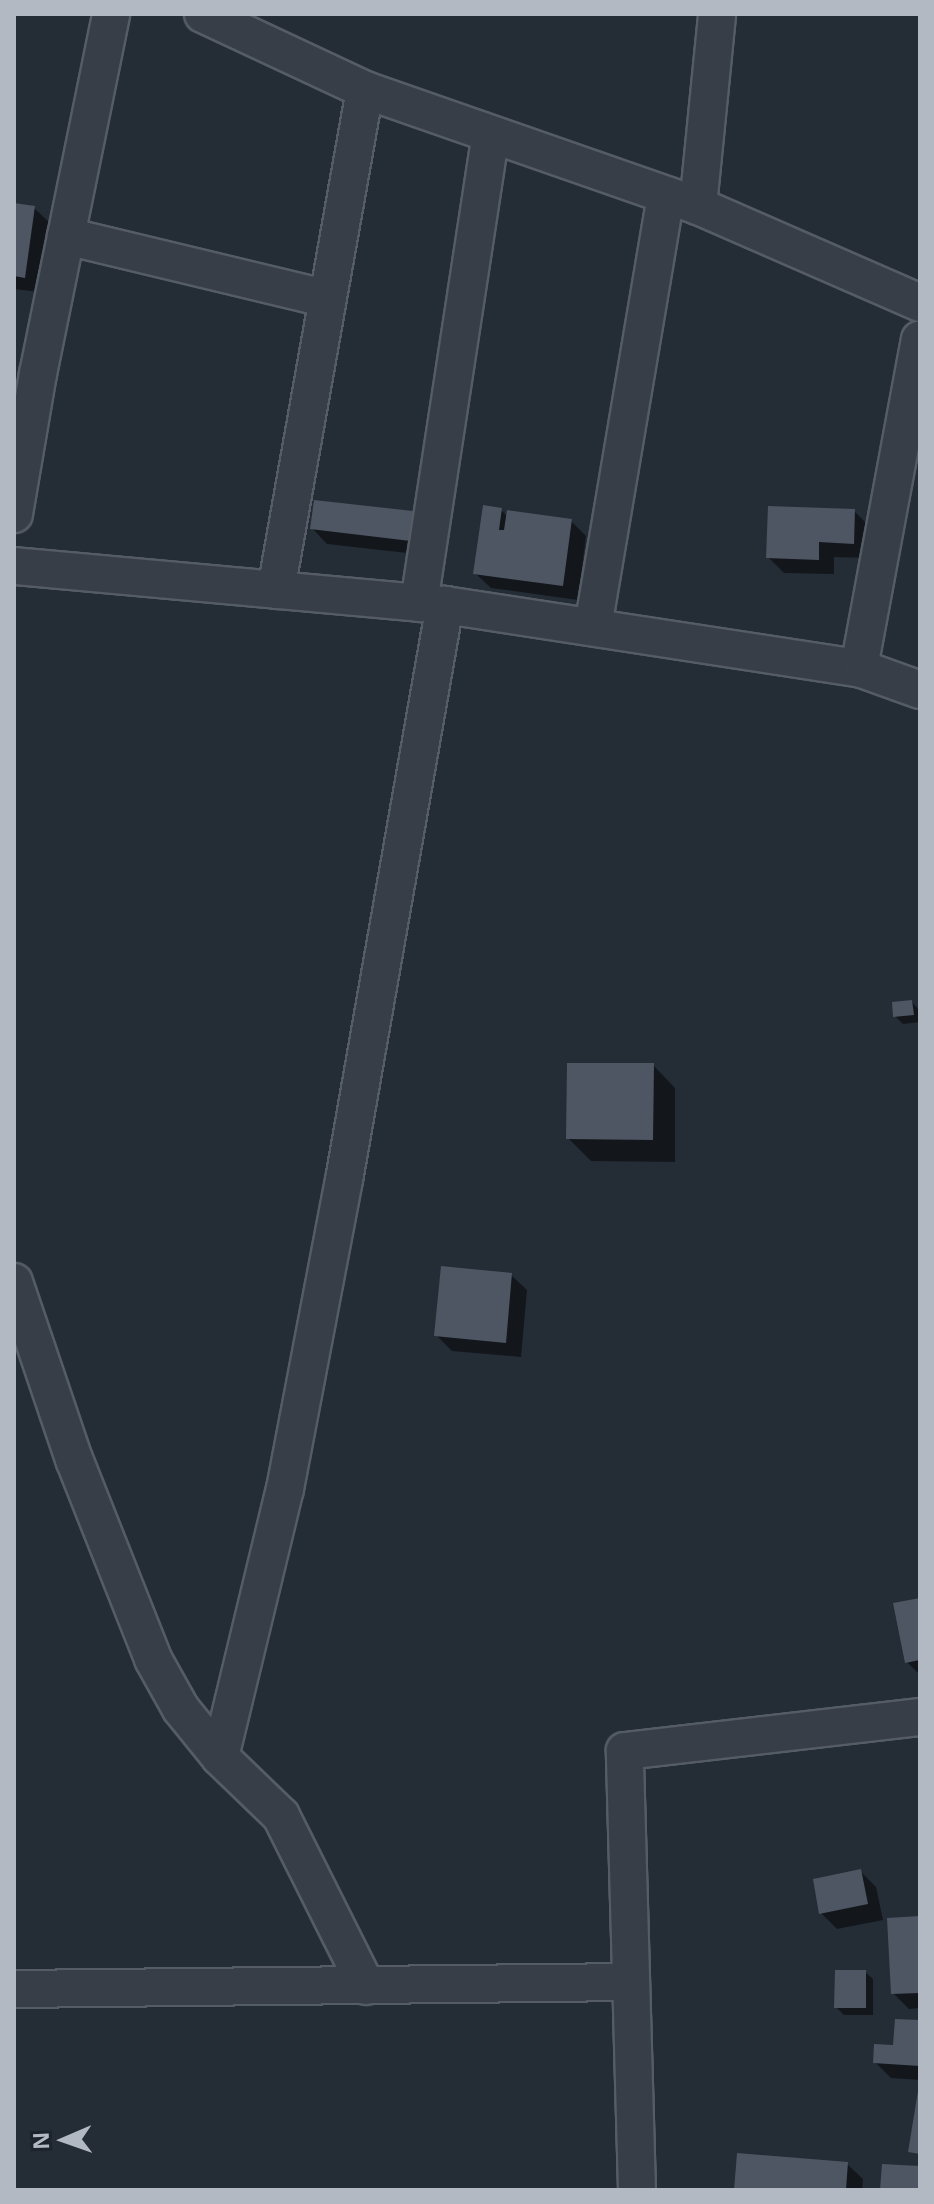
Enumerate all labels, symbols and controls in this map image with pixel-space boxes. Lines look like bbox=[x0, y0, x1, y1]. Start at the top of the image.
north arrow bbox=[24, 2100, 104, 2180]
text: N bbox=[25, 2131, 55, 2150]

